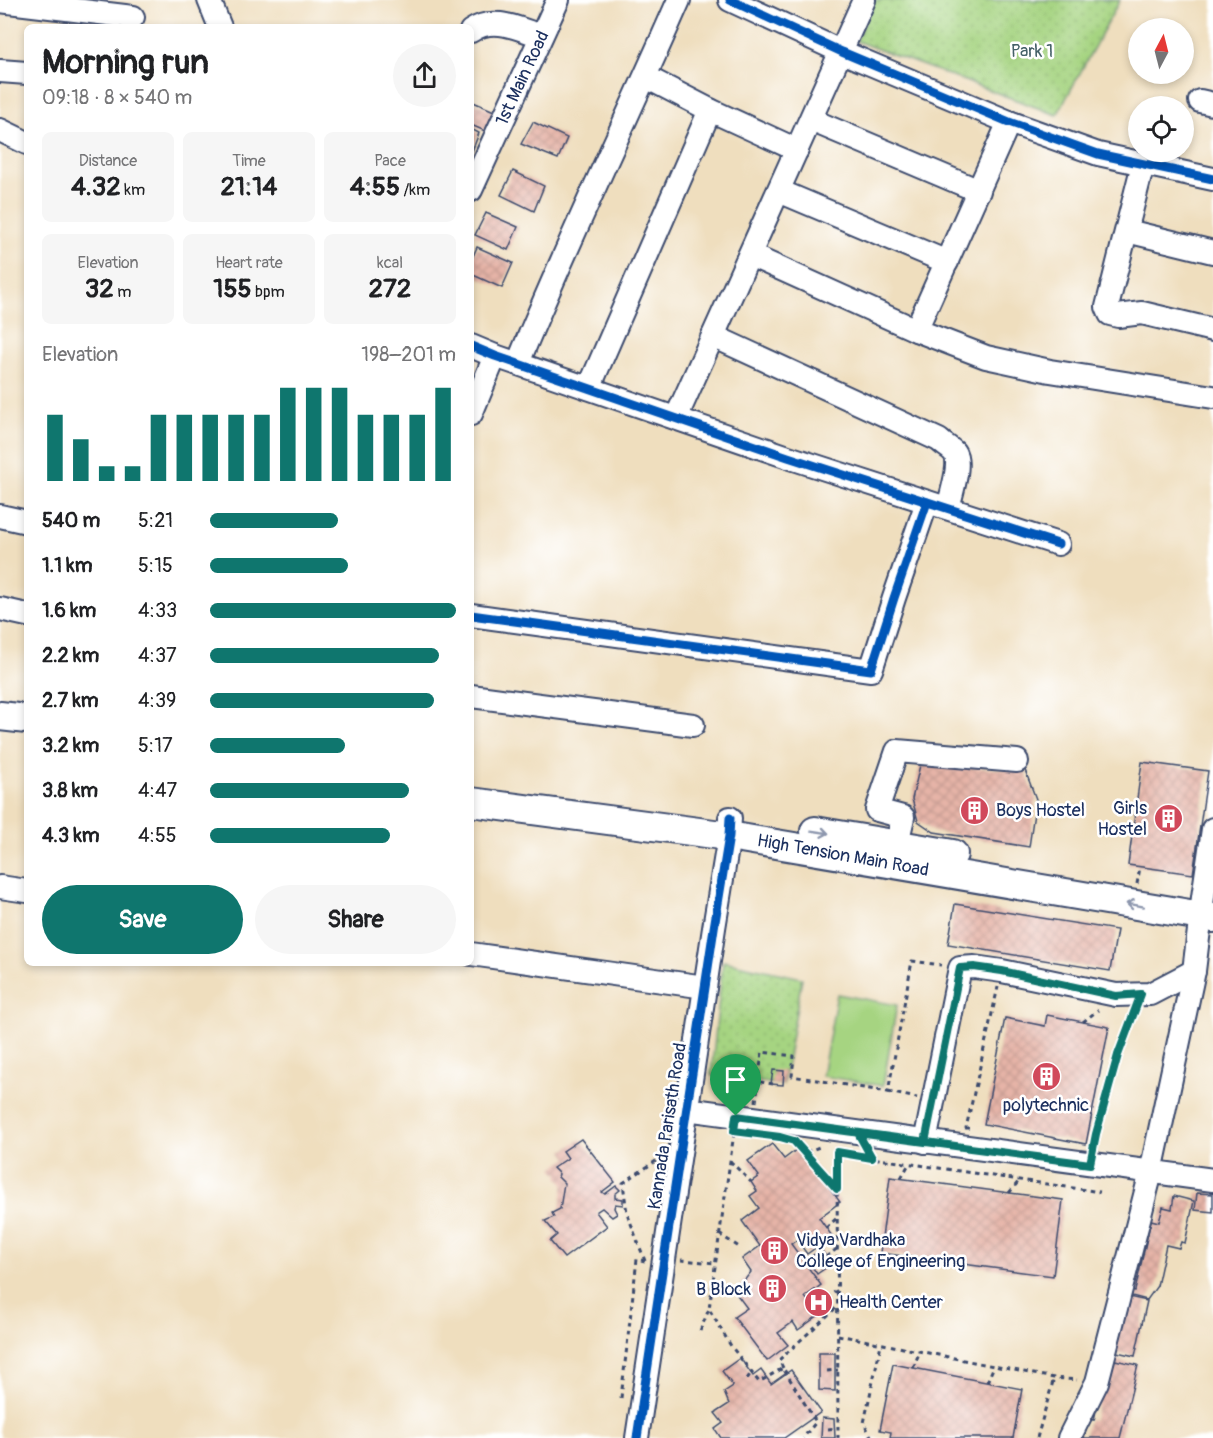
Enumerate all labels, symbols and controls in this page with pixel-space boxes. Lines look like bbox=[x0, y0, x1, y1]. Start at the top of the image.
north arrow bbox=[1128, 18, 1194, 84]
map controls bbox=[1128, 18, 1194, 162]
street label: 1st Main Road bbox=[490, 27, 554, 129]
park label: Park 1 bbox=[1011, 40, 1053, 63]
text: Morning run bbox=[42, 42, 209, 83]
button: share bbox=[393, 44, 456, 107]
text: 09:18 · 8 × 540 m bbox=[42, 85, 192, 110]
button: locate bbox=[1128, 96, 1194, 162]
text: Distance bbox=[79, 151, 137, 171]
text: Time bbox=[232, 151, 266, 171]
text: Pace bbox=[374, 151, 406, 171]
text: 4.32 bbox=[71, 171, 121, 203]
text: 21:14 bbox=[221, 171, 277, 203]
text: 4:55 bbox=[350, 171, 400, 203]
text: km bbox=[121, 180, 145, 200]
text: /km bbox=[400, 180, 430, 200]
text: Elevation bbox=[78, 253, 138, 273]
text: Heart rate bbox=[215, 253, 283, 273]
text: kcal bbox=[377, 253, 403, 273]
text: 32 bbox=[85, 273, 114, 305]
text: 155 bbox=[213, 273, 252, 305]
text: 272 bbox=[369, 273, 411, 305]
text: m bbox=[114, 282, 131, 302]
text: bpm bbox=[252, 282, 285, 302]
text: Elevation bbox=[42, 342, 118, 367]
text: 198–201 m bbox=[361, 342, 456, 367]
text: 540 m bbox=[42, 508, 100, 533]
text: 5:21 bbox=[138, 508, 173, 533]
text: 1.1 km bbox=[42, 553, 92, 578]
text: 5:15 bbox=[138, 553, 173, 578]
text: 1.6 km bbox=[42, 598, 96, 623]
text: 4:33 bbox=[138, 598, 177, 623]
text: 2.2 km bbox=[42, 643, 99, 668]
text: 4:37 bbox=[138, 643, 177, 668]
text: 2.7 km bbox=[42, 688, 99, 713]
text: 4:39 bbox=[138, 688, 176, 713]
text: 3.2 km bbox=[42, 733, 99, 758]
text: 5:17 bbox=[138, 733, 173, 758]
text: 3.8 km bbox=[42, 778, 98, 803]
text: 4:47 bbox=[138, 778, 177, 803]
building icon: Boys Hostel bbox=[959, 794, 991, 826]
place label: Girls Hostel bbox=[1097, 797, 1147, 841]
place label: Boys Hostel bbox=[996, 799, 1085, 822]
building icon: Girls Hostel bbox=[1152, 802, 1184, 834]
text: 4.3 km bbox=[42, 823, 100, 848]
text: 4:55 bbox=[138, 823, 177, 848]
one-way arrow bbox=[810, 827, 830, 838]
street label: High Tension Main Road bbox=[755, 829, 931, 882]
button: Save bbox=[42, 885, 243, 954]
button: Share bbox=[255, 885, 456, 954]
one-way arrow bbox=[1125, 899, 1145, 910]
street label: Kannada Parisath Road bbox=[643, 1041, 692, 1211]
pin bbox=[710, 1054, 761, 1116]
building icon: polytechnic bbox=[1030, 1060, 1062, 1092]
icon: arrive bbox=[719, 1063, 752, 1096]
place label: polytechnic bbox=[1003, 1094, 1089, 1117]
place label: Vidya Vardhaka College of Engineering bbox=[796, 1229, 965, 1273]
building icon: Vidya Vardhaka College of Engineering bbox=[759, 1234, 791, 1266]
building icon: B Block bbox=[756, 1273, 788, 1305]
place label: B Block bbox=[696, 1278, 751, 1301]
hospital icon: Health Center bbox=[802, 1286, 834, 1318]
place label: Health Center bbox=[839, 1291, 944, 1314]

